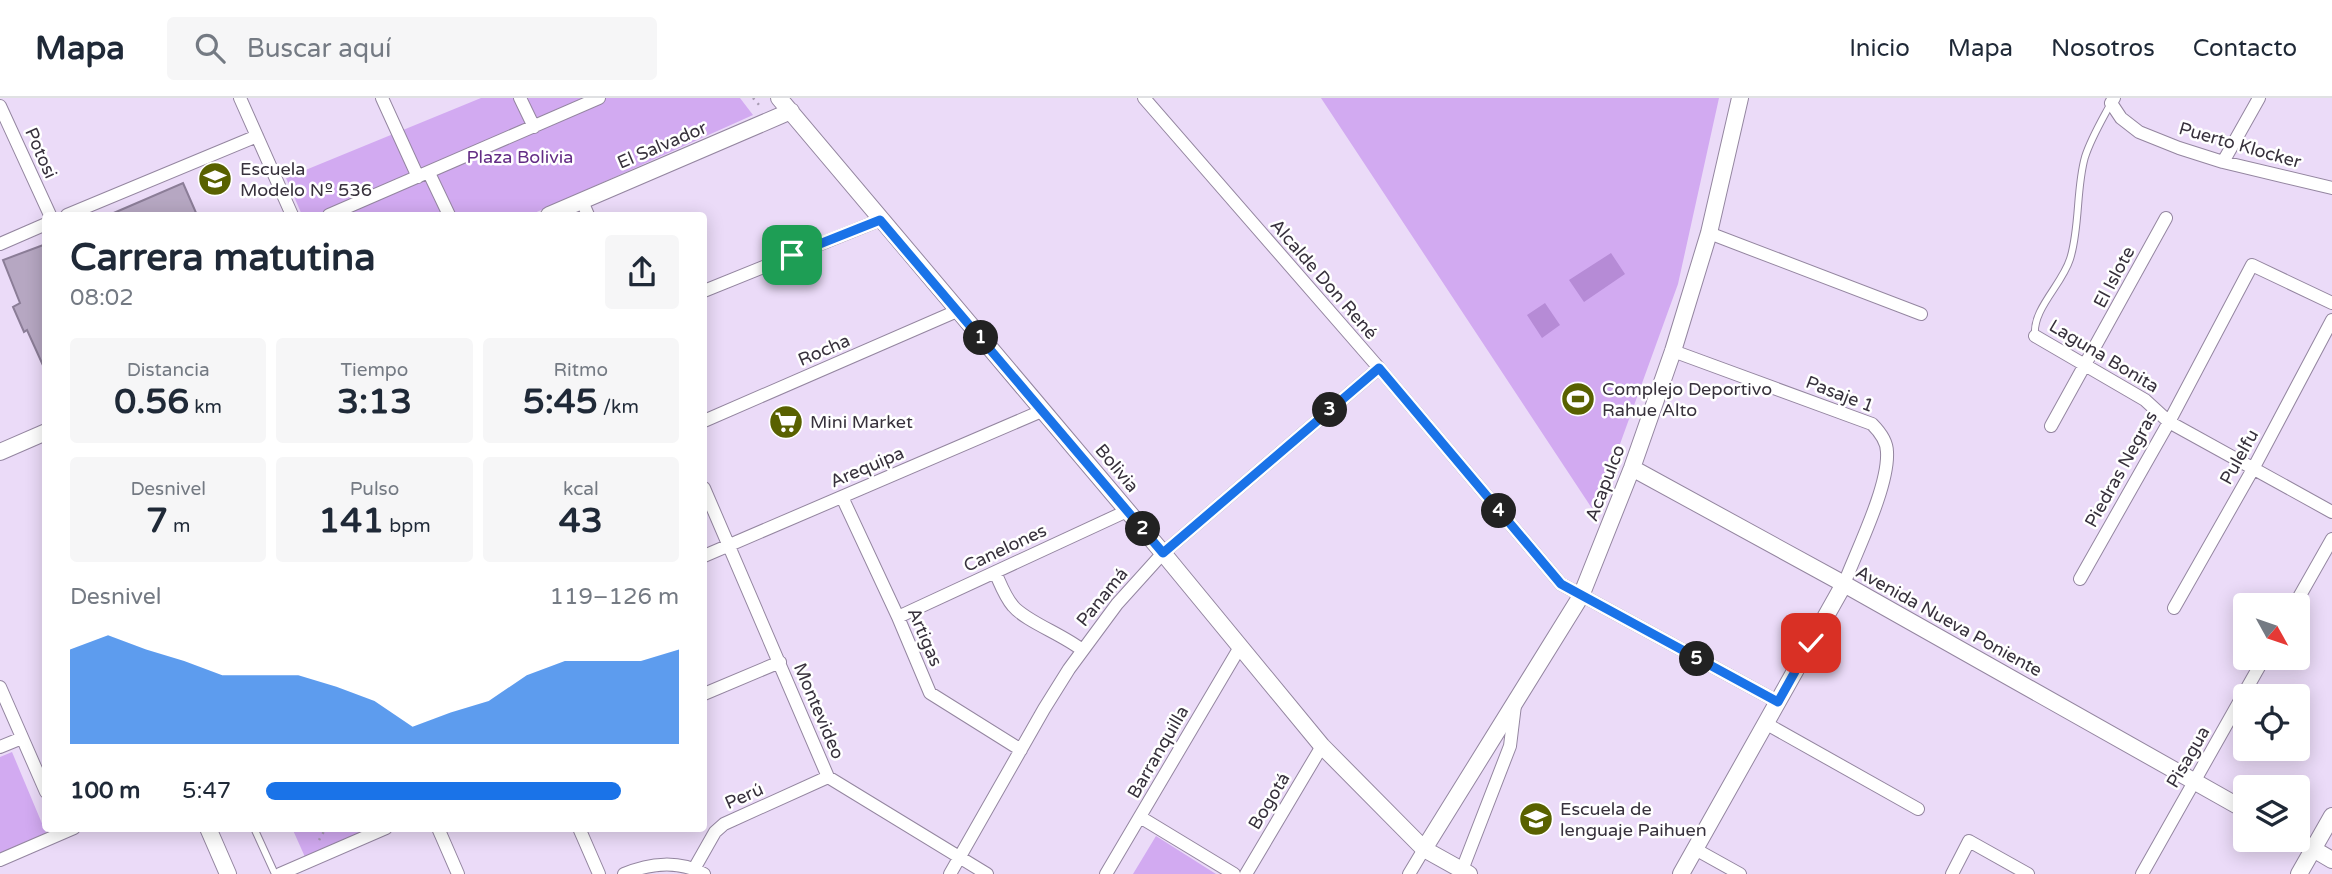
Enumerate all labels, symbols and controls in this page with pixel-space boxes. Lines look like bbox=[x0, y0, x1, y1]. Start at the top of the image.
search box bbox=[167, 17, 657, 80]
text: Mapa bbox=[35, 29, 125, 68]
icon: search bbox=[191, 29, 229, 67]
text: Buscar aquí bbox=[247, 33, 391, 64]
text: Inicio bbox=[1849, 34, 1910, 63]
text: Mapa bbox=[1948, 34, 2013, 63]
text: Nosotros bbox=[2051, 34, 2155, 63]
text: Contacto bbox=[2193, 34, 2297, 63]
street label: El Salvador bbox=[614, 116, 710, 174]
street label: Puerto Klocker bbox=[2176, 117, 2304, 173]
street label: Potosi bbox=[20, 124, 62, 182]
park label: Plaza Bolivia bbox=[467, 146, 573, 168]
place label: Escuela Modelo Nº 536 bbox=[240, 158, 372, 201]
school or university icon: Escuela Modelo Nº 536 bbox=[196, 160, 234, 198]
street label: Alcalde Don René bbox=[1266, 214, 1382, 344]
pin bbox=[762, 225, 822, 285]
text: Carrera matutina bbox=[70, 235, 376, 281]
button: share bbox=[605, 235, 679, 309]
icon: arrive bbox=[773, 236, 811, 274]
street label: El Islote bbox=[2089, 242, 2139, 312]
text: 08:02 bbox=[70, 284, 134, 312]
street label: Laguna Bonita bbox=[2045, 315, 2163, 397]
pin: 1 bbox=[964, 320, 998, 356]
text: 1 bbox=[975, 326, 986, 348]
street label: Rocha bbox=[795, 329, 853, 371]
text: Distancia bbox=[127, 359, 210, 381]
text: Tiempo bbox=[341, 359, 408, 381]
text: Ritmo bbox=[554, 359, 608, 381]
street label: Pasaje 1 bbox=[1803, 371, 1877, 417]
place label: Complejo Deportivo Rahue Alto bbox=[1602, 378, 1772, 421]
sports icon: Complejo Deportivo Rahue Alto bbox=[1559, 380, 1597, 418]
text: 0.56 bbox=[114, 381, 189, 423]
text: 3:13 bbox=[337, 381, 412, 423]
text: 5:45 bbox=[523, 381, 598, 423]
pin: 3 bbox=[1312, 392, 1348, 428]
text: km bbox=[189, 396, 222, 418]
text: /km bbox=[598, 396, 639, 418]
text: 3 bbox=[1324, 398, 1335, 420]
supermarket icon: Mini Market bbox=[767, 403, 805, 441]
street label: Piedras Negras bbox=[2080, 407, 2162, 531]
place label: Mini Market bbox=[810, 411, 913, 433]
street label: Pulelfu bbox=[2215, 425, 2263, 489]
street label: Bolivia bbox=[1090, 439, 1144, 497]
street label: Arequipa bbox=[827, 442, 907, 492]
street label: Acapulco bbox=[1580, 442, 1630, 524]
text: Desnivel bbox=[130, 478, 206, 500]
text: Pulso bbox=[350, 478, 399, 500]
text: kcal bbox=[563, 478, 599, 500]
pin: 4 bbox=[1482, 494, 1516, 528]
text: 4 bbox=[1493, 499, 1504, 521]
text: 7 bbox=[146, 500, 168, 542]
text: 141 bbox=[318, 500, 384, 542]
text: 43 bbox=[559, 500, 603, 542]
pin: 2 bbox=[1126, 512, 1160, 546]
text: m bbox=[168, 515, 190, 537]
text: bpm bbox=[384, 515, 431, 537]
text: 2 bbox=[1137, 517, 1148, 539]
street label: Canelones bbox=[960, 519, 1050, 577]
street label: Avenida Nueva Poniente bbox=[1852, 561, 2046, 681]
street label: Panamá bbox=[1072, 563, 1132, 631]
text: Desnivel bbox=[70, 583, 161, 611]
text: 119–126 m bbox=[550, 583, 679, 611]
north arrow bbox=[2233, 593, 2310, 670]
map controls bbox=[2233, 593, 2310, 852]
street label: Artigas bbox=[903, 604, 947, 670]
pin bbox=[1781, 613, 1841, 673]
icon: check bbox=[1792, 624, 1830, 662]
pin: 5 bbox=[1680, 642, 1714, 676]
text: 5 bbox=[1691, 647, 1702, 669]
street label: Montevideo bbox=[789, 660, 849, 762]
button: locate bbox=[2233, 684, 2310, 761]
street label: Barranquilla bbox=[1123, 702, 1193, 802]
street label: Pisagua bbox=[2162, 722, 2214, 792]
street label: Bogotá bbox=[1243, 769, 1295, 833]
button: layers bbox=[2233, 775, 2310, 852]
text: 100 m bbox=[70, 777, 140, 805]
text: 5:47 bbox=[182, 777, 231, 805]
street label: Perú bbox=[721, 778, 767, 814]
place label: Escuela de lenguaje Paihuen bbox=[1560, 798, 1707, 841]
school or university icon: Escuela de lenguaje Paihuen bbox=[1517, 800, 1555, 838]

